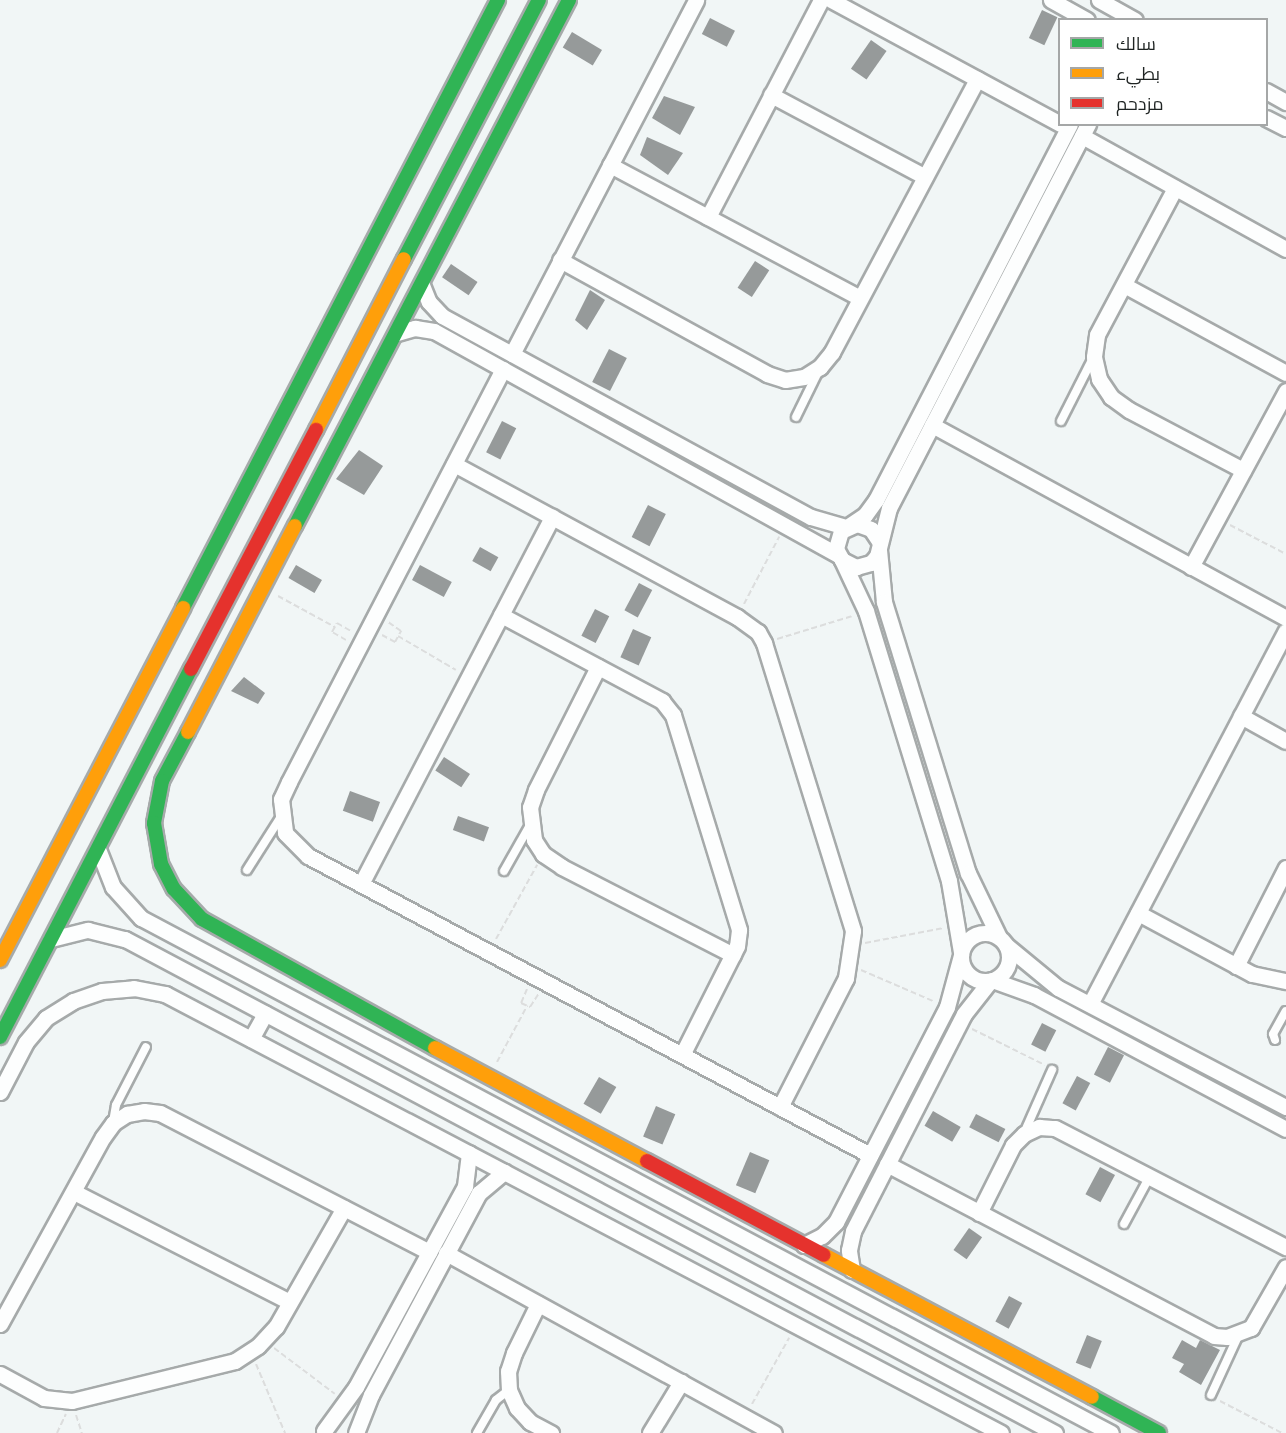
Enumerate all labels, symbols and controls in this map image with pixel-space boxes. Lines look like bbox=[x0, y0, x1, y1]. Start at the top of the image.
legend bbox=[1058, 18, 1268, 126]
text: سالك bbox=[1116, 32, 1156, 56]
text: بطيء bbox=[1116, 62, 1160, 86]
text: مزدحم bbox=[1116, 92, 1164, 116]

